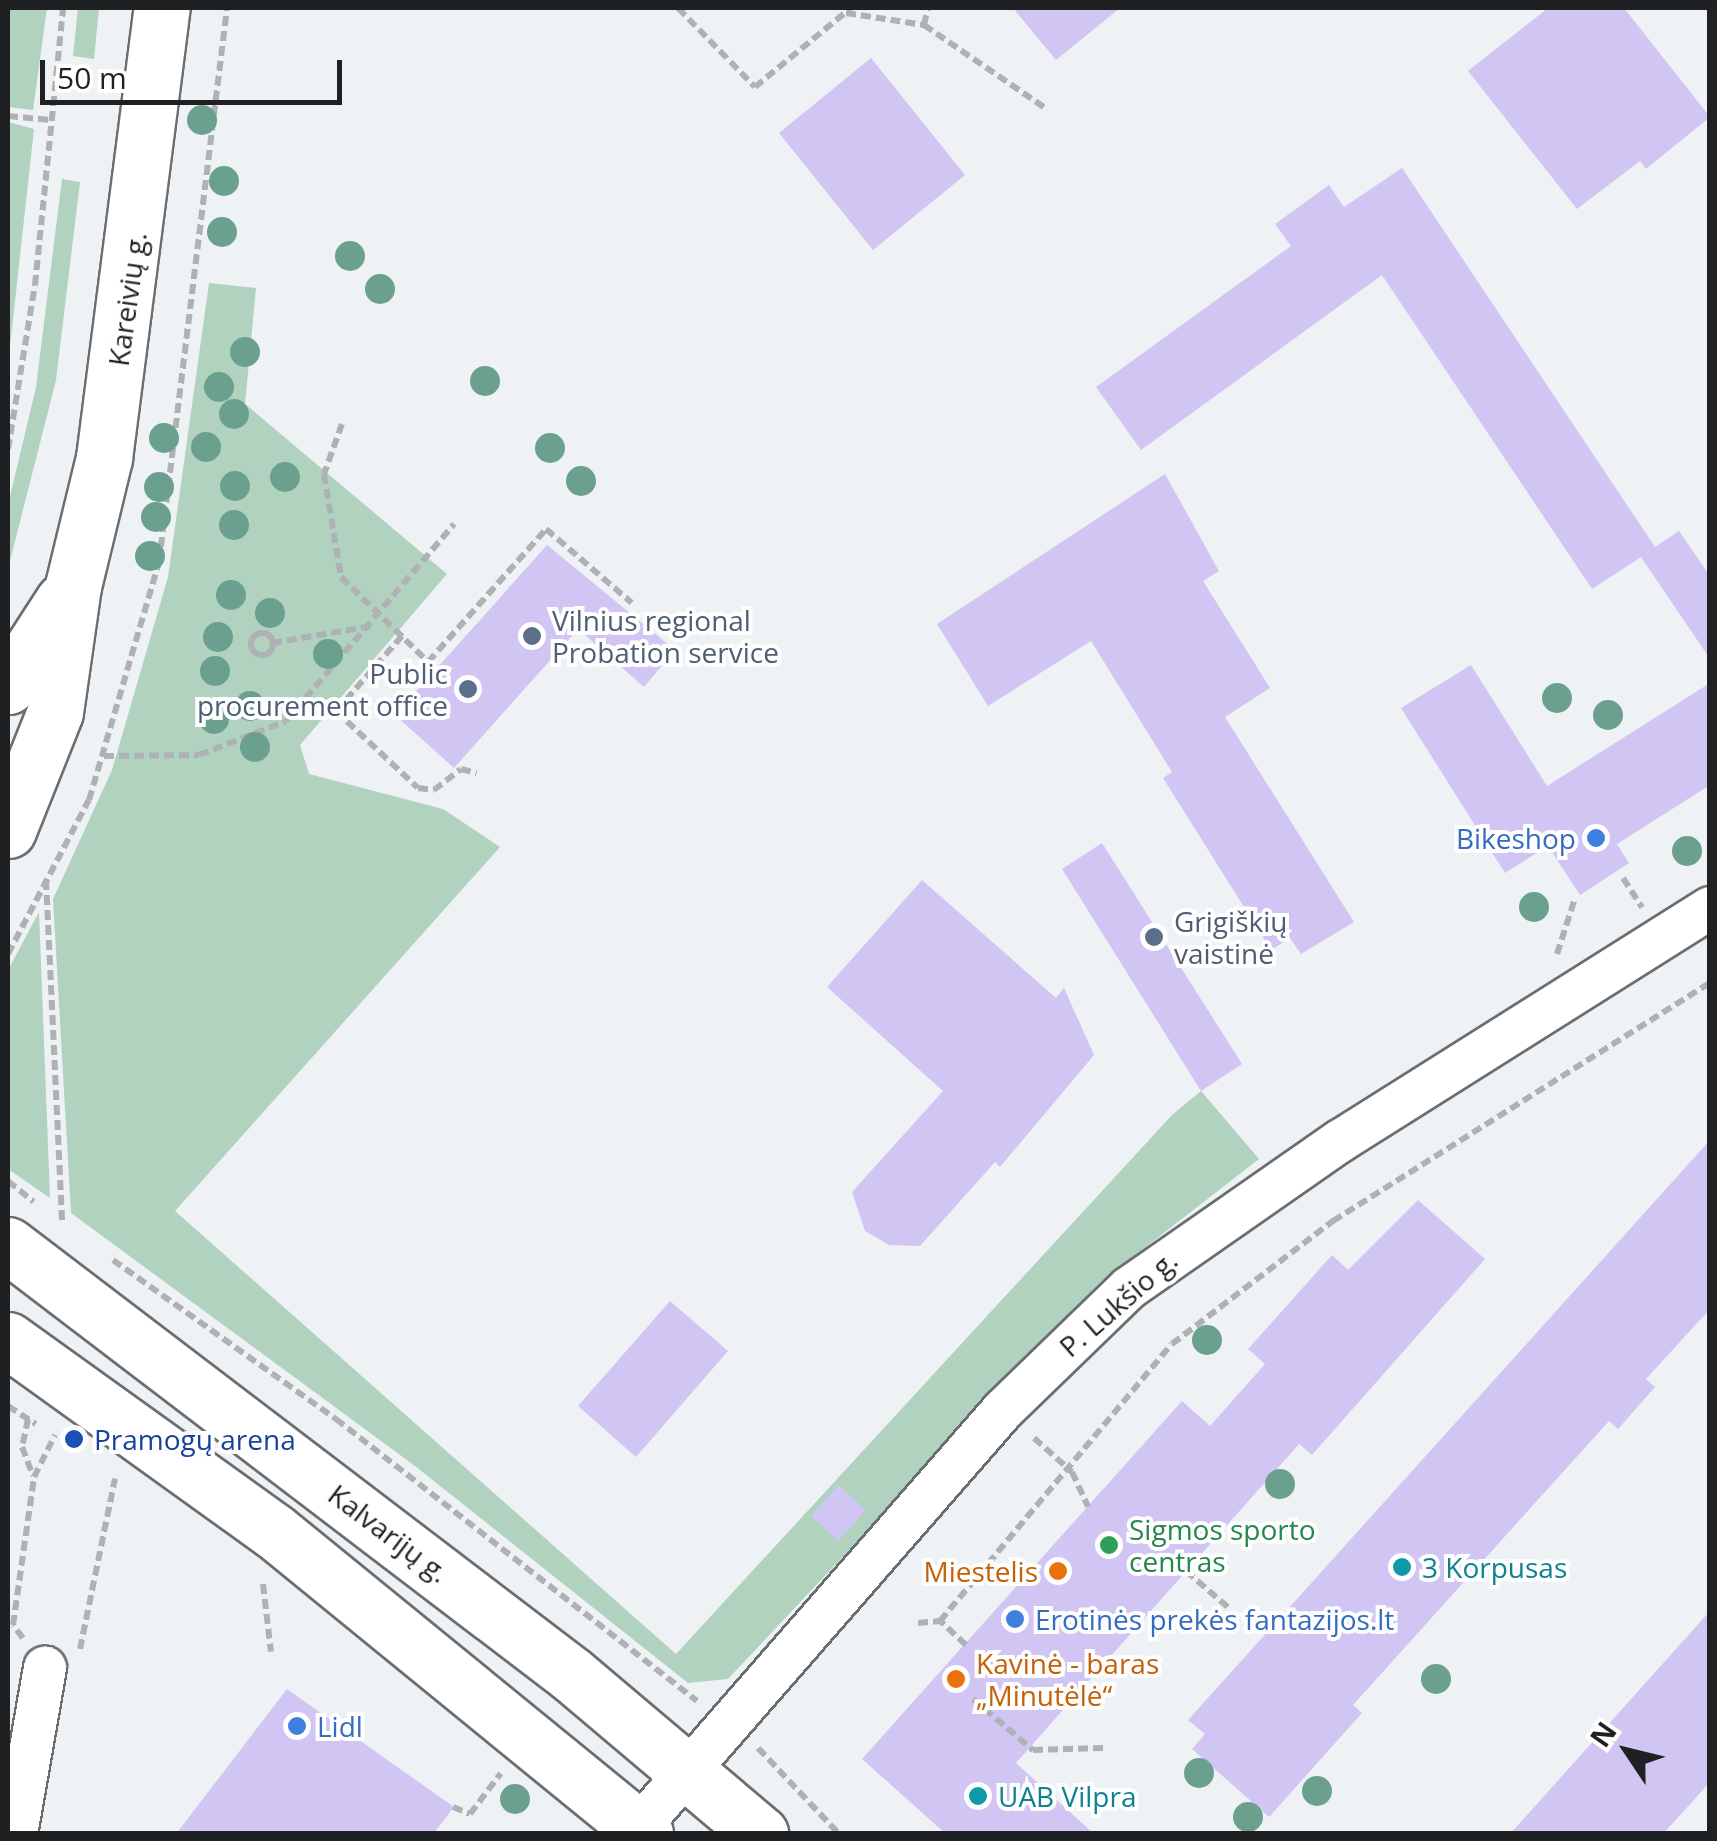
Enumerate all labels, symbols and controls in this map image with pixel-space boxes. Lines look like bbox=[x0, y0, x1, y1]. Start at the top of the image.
scale bar bbox=[45, 40, 348, 102]
text: 50 m bbox=[57, 57, 127, 98]
street label: Kareivių g. bbox=[101, 230, 153, 368]
place label: Vilnius regional Probation service bbox=[552, 603, 779, 669]
marker: Vilnius regional Probation service bbox=[521, 625, 543, 647]
place label: Public procurement office bbox=[197, 656, 448, 722]
marker: Public procurement office bbox=[457, 678, 479, 700]
place label: Bikeshop bbox=[1456, 821, 1576, 855]
marker: Bikeshop bbox=[1585, 827, 1607, 849]
place label: Grigiškių vaistinė bbox=[1174, 904, 1287, 970]
marker: Grigiškių vaistinė bbox=[1143, 926, 1165, 948]
street label: P. Lukšio g. bbox=[1052, 1243, 1184, 1363]
place label: Pramogų arena bbox=[94, 1422, 296, 1456]
marker: Pramogų arena bbox=[63, 1428, 85, 1450]
street label: Kalvarijų g. bbox=[322, 1477, 456, 1589]
place label: Sigmos sporto centras bbox=[1129, 1512, 1316, 1578]
marker: Sigmos sporto centras bbox=[1098, 1534, 1120, 1556]
place label: 3 Korpusas bbox=[1422, 1550, 1567, 1584]
place label: Miestelis bbox=[923, 1554, 1038, 1588]
marker: 3 Korpusas bbox=[1391, 1556, 1413, 1578]
marker: Miestelis bbox=[1047, 1560, 1069, 1582]
place label: Erotinės prekės fantazijos.lt bbox=[1035, 1602, 1394, 1636]
marker: Erotinės prekės fantazijos.lt bbox=[1004, 1608, 1026, 1630]
place label: Kavinė - baras „Minutėlė“ bbox=[976, 1646, 1159, 1712]
marker: Kavinė - baras „Minutėlė“ bbox=[945, 1668, 967, 1690]
north arrow bbox=[1577, 1701, 1677, 1801]
place label: Lidl bbox=[317, 1709, 363, 1743]
text: N bbox=[1580, 1714, 1625, 1754]
marker: Lidl bbox=[286, 1715, 308, 1737]
place label: UAB Vilpra bbox=[998, 1779, 1136, 1813]
marker: UAB Vilpra bbox=[967, 1785, 989, 1807]

